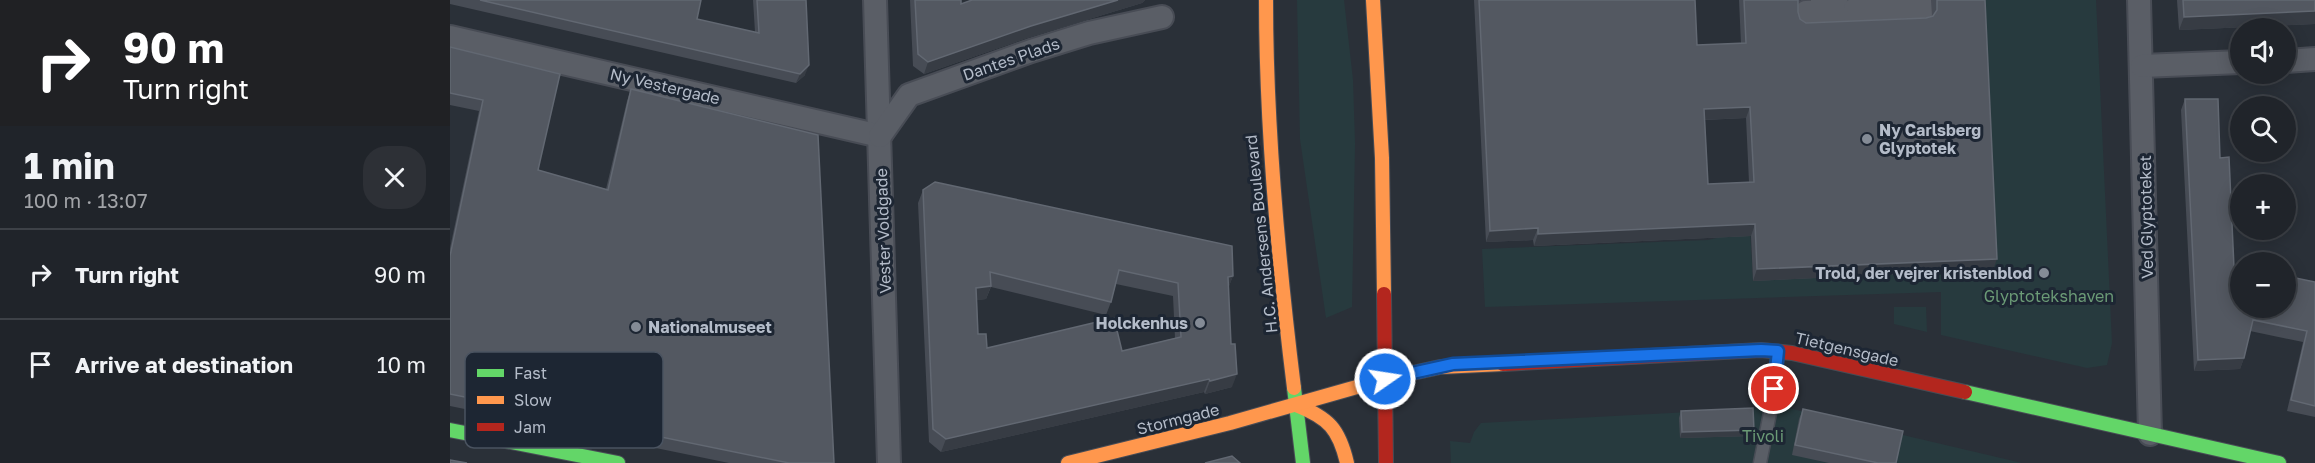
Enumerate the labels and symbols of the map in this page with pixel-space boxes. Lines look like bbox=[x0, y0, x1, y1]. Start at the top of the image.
street label: Dantes Plads bbox=[960, 33, 1062, 85]
street label: Ny Vestergade bbox=[608, 64, 722, 108]
place label: Ny Carlsberg Glyptotek bbox=[1879, 120, 1981, 158]
marker: Ny Carlsberg Glyptotek bbox=[1860, 132, 1874, 146]
street label: H.C. Andersens Boulevard bbox=[1241, 134, 1281, 334]
street label: Ved Glyptoteket bbox=[2135, 155, 2157, 279]
street label: Vester Voldgade bbox=[871, 168, 895, 294]
place label: Trold, der vejrer kristenblod bbox=[1815, 263, 2032, 283]
marker: Trold, der vejrer kristenblod bbox=[2037, 266, 2051, 280]
park label: Glyptotekshaven bbox=[1984, 286, 2114, 306]
place label: Holckenhus bbox=[1096, 313, 1188, 333]
marker: Holckenhus bbox=[1193, 316, 1207, 330]
place label: Nationalmuseet bbox=[648, 317, 772, 337]
marker: Nationalmuseet bbox=[629, 320, 643, 334]
street label: Tietgensgade bbox=[1793, 327, 1901, 371]
position arrow bbox=[1353, 347, 1417, 411]
legend bbox=[465, 352, 663, 448]
text: Fast bbox=[514, 363, 547, 383]
pin bbox=[1748, 363, 1799, 414]
text: Slow bbox=[514, 390, 552, 410]
street label: Stormgade bbox=[1135, 399, 1221, 439]
text: Jam bbox=[514, 417, 546, 437]
park label: Tivoli bbox=[1742, 426, 1784, 446]

